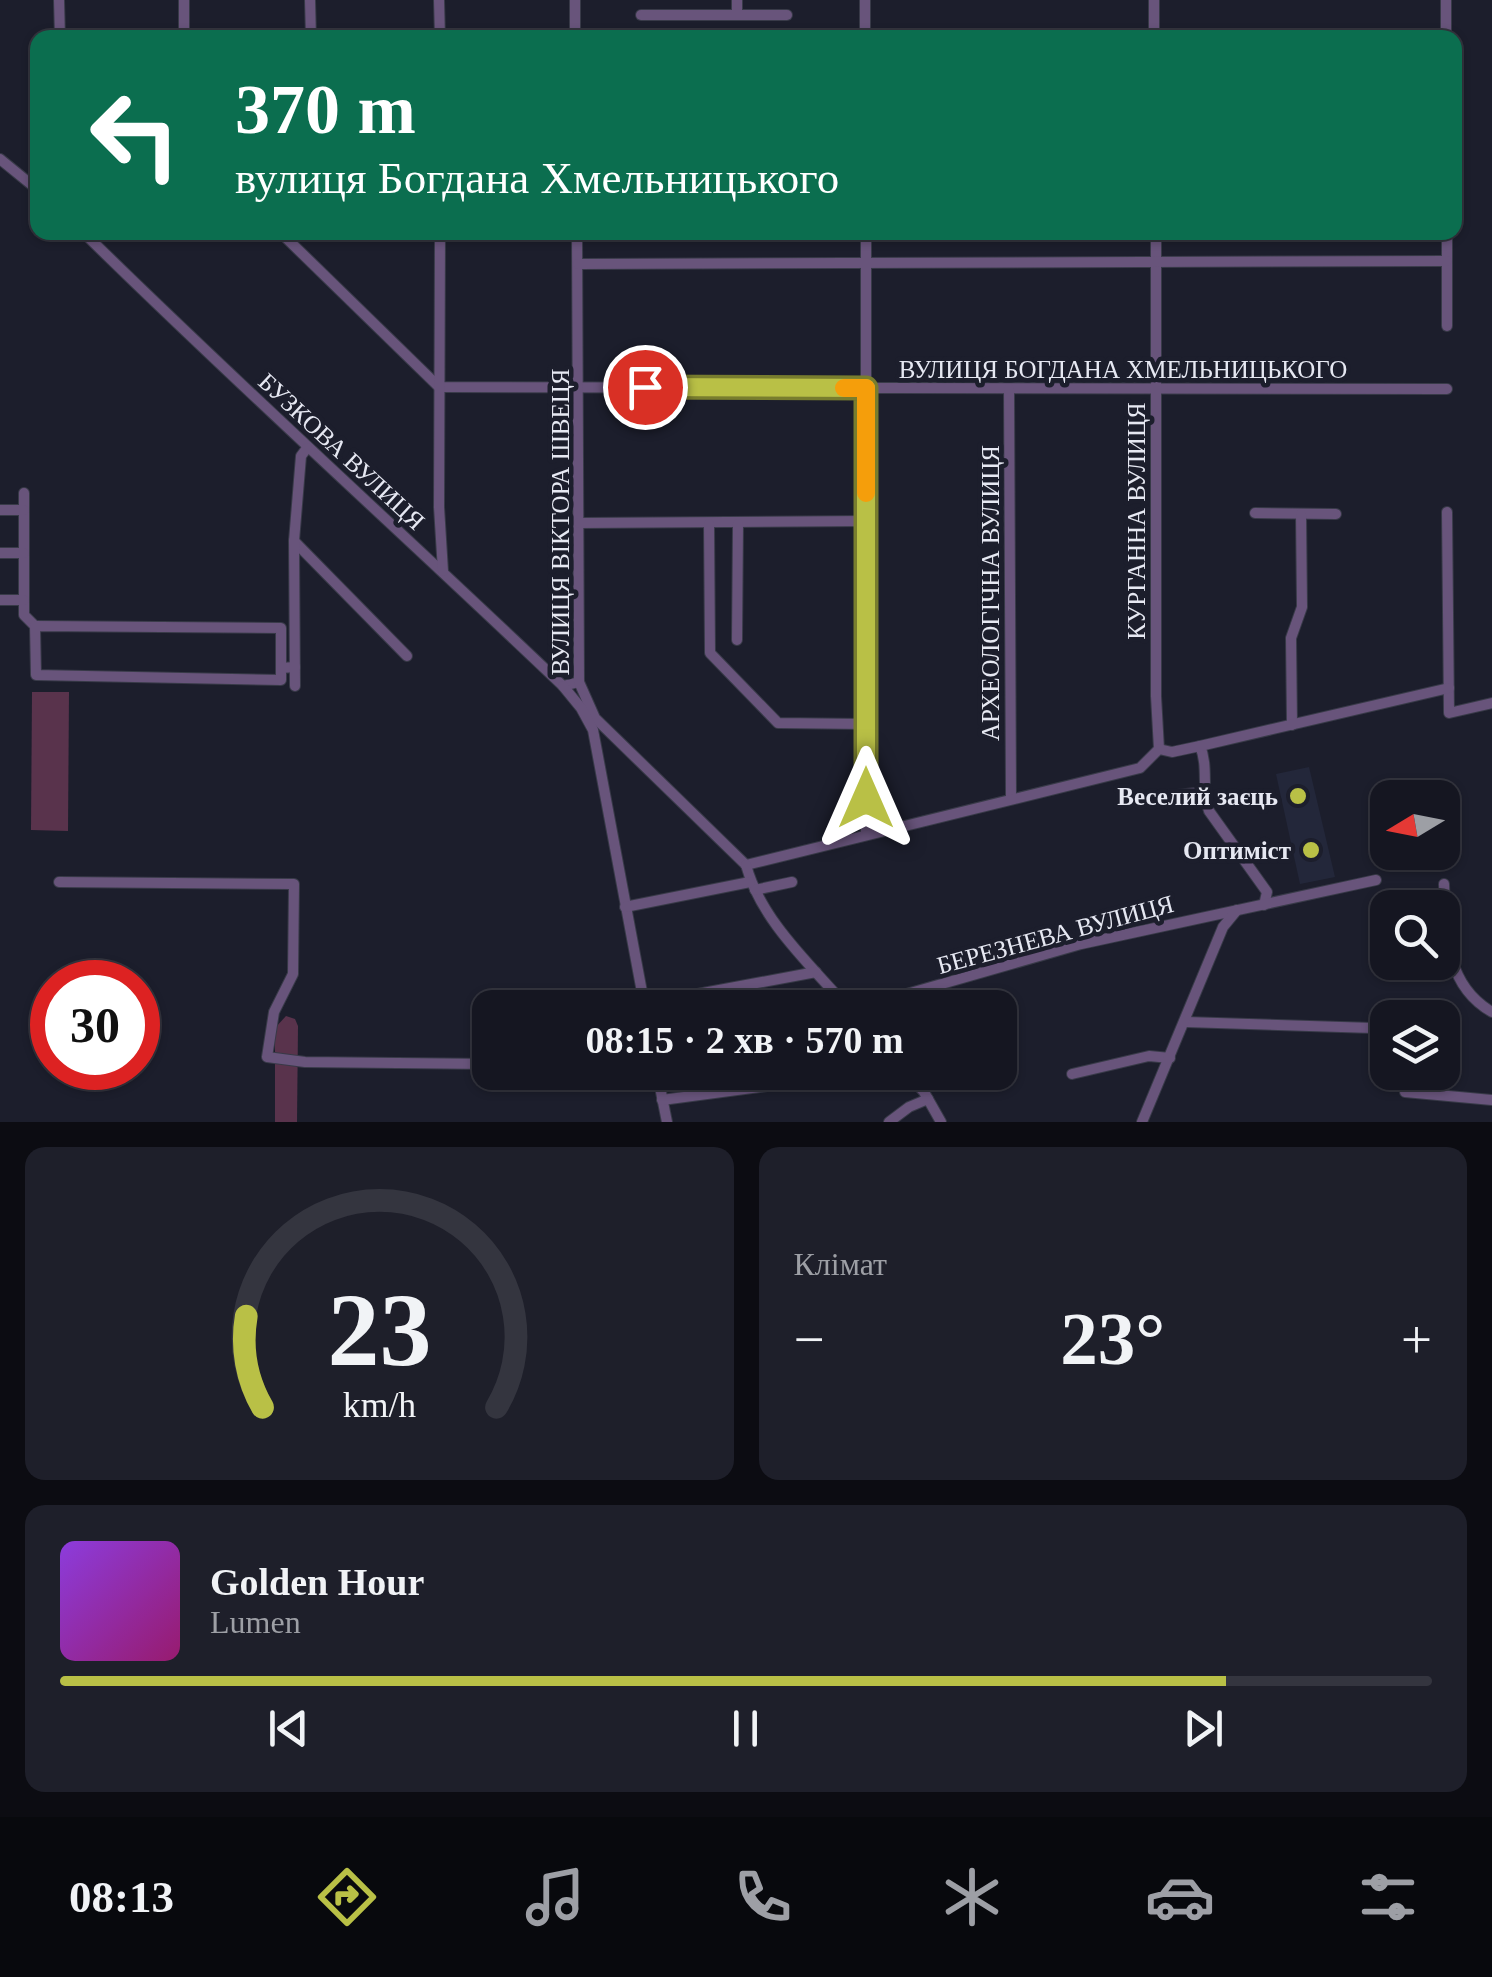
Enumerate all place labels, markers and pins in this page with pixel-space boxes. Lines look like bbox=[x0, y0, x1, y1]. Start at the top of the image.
pin bbox=[603, 345, 688, 430]
place label: Веселий заєць bbox=[1117, 783, 1278, 810]
marker: Веселий заєць bbox=[1287, 785, 1309, 807]
place label: Оптиміст bbox=[1183, 837, 1291, 864]
marker: Оптиміст bbox=[1300, 839, 1322, 861]

